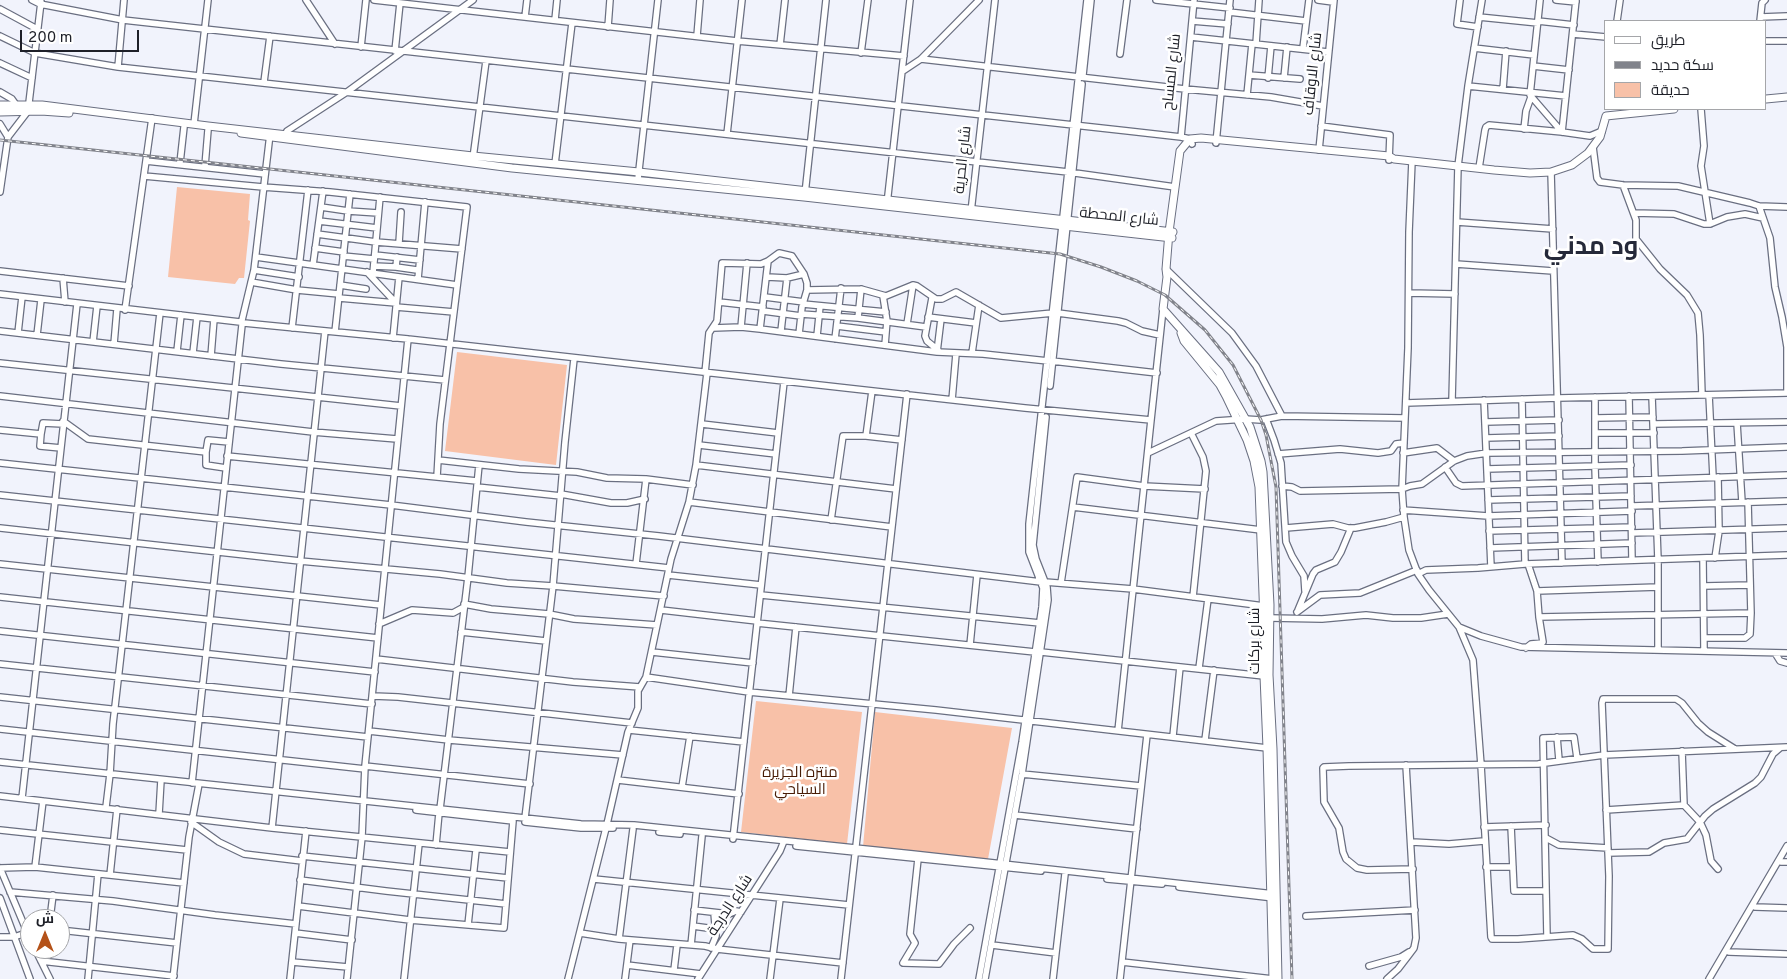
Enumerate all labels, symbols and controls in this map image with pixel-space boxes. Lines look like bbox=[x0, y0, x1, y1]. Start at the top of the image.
scale bar bbox=[22, 20, 141, 52]
legend bbox=[1604, 20, 1767, 110]
text: 200 m bbox=[28, 29, 73, 48]
street label: شارع الاوقاف bbox=[1301, 32, 1327, 116]
text: طريق bbox=[1651, 32, 1685, 51]
street label: شارع المساح bbox=[1160, 33, 1186, 111]
text: سكة حديد bbox=[1651, 57, 1714, 76]
text: حديقة bbox=[1651, 82, 1690, 101]
street label: شارع الحرية bbox=[951, 125, 977, 195]
street label: شارع المحطة bbox=[1078, 205, 1160, 231]
district label: ود مدني bbox=[1544, 234, 1638, 264]
street label: شارع بركات bbox=[1247, 608, 1265, 674]
park label: منتزه الجزيرة السياحي bbox=[762, 765, 838, 800]
street label: شارع الدرجة bbox=[704, 872, 758, 940]
north arrow bbox=[20, 909, 70, 959]
text: ش bbox=[36, 911, 54, 928]

